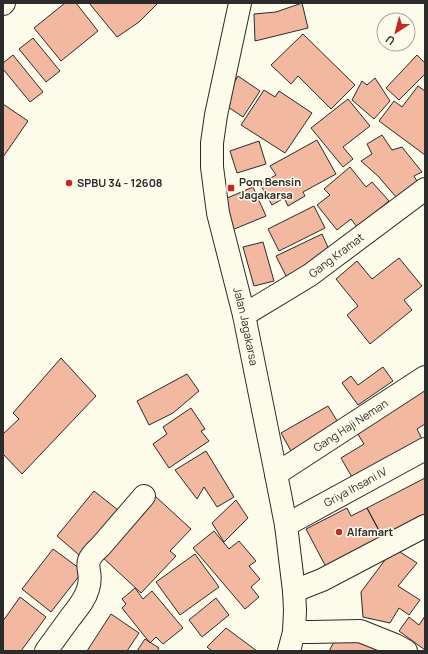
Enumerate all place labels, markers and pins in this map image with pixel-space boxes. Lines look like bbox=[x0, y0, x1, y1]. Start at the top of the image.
place label: Pom Bensin Jagakarsa bbox=[239, 174, 301, 202]
place label: SPBU 34 - 12608 bbox=[77, 175, 163, 190]
marker: SPBU 34 - 12608 bbox=[64, 178, 74, 188]
marker: Pom Bensin Jagakarsa bbox=[226, 183, 236, 193]
place label: Alfamart bbox=[347, 524, 393, 539]
marker: Alfamart bbox=[334, 527, 344, 537]

